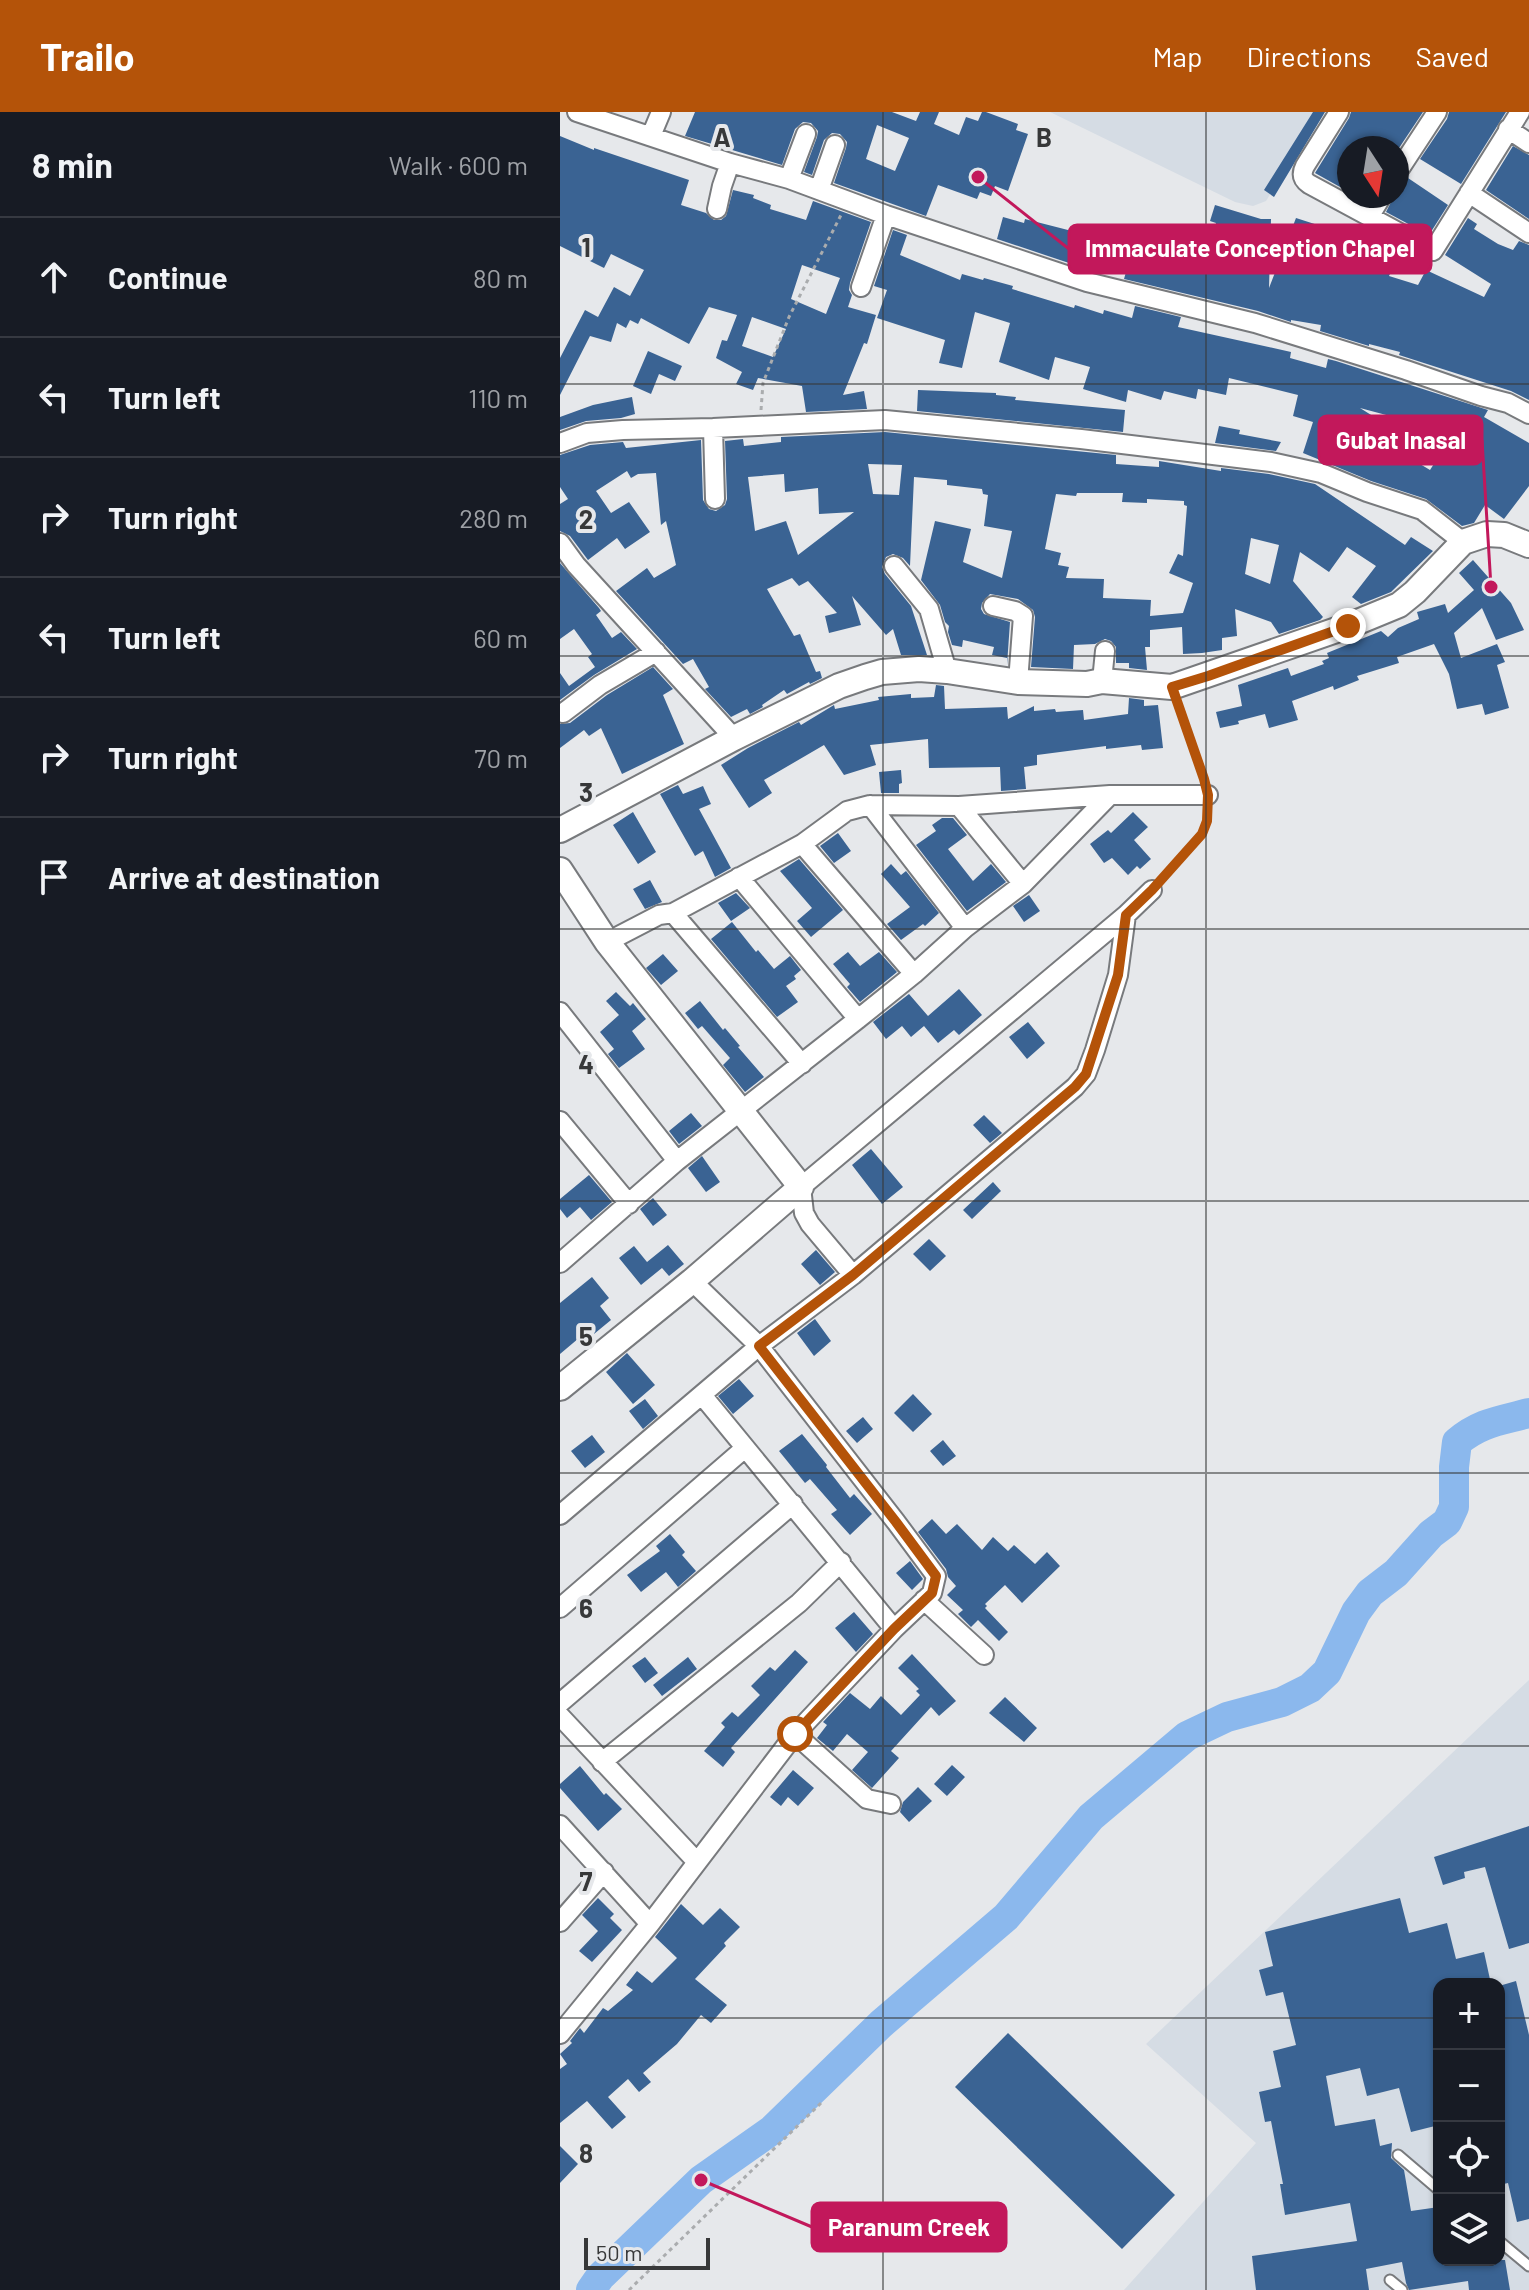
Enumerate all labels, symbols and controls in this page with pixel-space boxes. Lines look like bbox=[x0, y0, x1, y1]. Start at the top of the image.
text: Trailo bbox=[40, 33, 135, 79]
text: Map bbox=[1153, 39, 1202, 73]
text: Directions bbox=[1246, 39, 1372, 73]
text: Saved bbox=[1416, 39, 1489, 73]
text: A bbox=[713, 121, 731, 152]
text: B bbox=[1036, 121, 1052, 152]
north arrow bbox=[1337, 136, 1409, 208]
text: 8 min bbox=[32, 144, 113, 185]
text: Walk · 600 m bbox=[389, 149, 528, 180]
callout: Immaculate Conception Chapel bbox=[1069, 225, 1431, 273]
text: 1 bbox=[581, 231, 591, 262]
text: Immaculate Conception Chapel bbox=[1085, 233, 1415, 262]
icon: ahead bbox=[32, 255, 76, 299]
text: Continue bbox=[108, 259, 228, 295]
text: 80 m bbox=[473, 262, 528, 293]
icon: left bbox=[32, 375, 76, 419]
text: Turn left bbox=[108, 379, 221, 415]
text: 110 m bbox=[468, 382, 528, 413]
callout: Gubat Inasal bbox=[1319, 416, 1482, 464]
text: Gubat Inasal bbox=[1336, 425, 1466, 454]
icon: right bbox=[32, 495, 76, 539]
text: Turn right bbox=[108, 499, 238, 535]
text: 280 m bbox=[459, 502, 528, 533]
text: 2 bbox=[579, 503, 593, 534]
route end bbox=[1330, 608, 1366, 644]
icon: left bbox=[32, 615, 76, 659]
text: Turn left bbox=[108, 619, 221, 655]
text: 60 m bbox=[473, 622, 528, 653]
icon: right bbox=[32, 735, 76, 779]
text: Turn right bbox=[108, 739, 238, 775]
text: 70 m bbox=[474, 742, 528, 773]
text: 3 bbox=[579, 776, 593, 807]
icon: arrive bbox=[32, 855, 76, 899]
text: Arrive at destination bbox=[108, 859, 380, 895]
text: 4 bbox=[578, 1048, 594, 1079]
text: 5 bbox=[579, 1320, 593, 1351]
text: 6 bbox=[579, 1592, 593, 1623]
route start bbox=[777, 1716, 813, 1752]
text: 7 bbox=[580, 1865, 593, 1896]
map controls bbox=[1433, 1978, 1505, 2266]
button: + bbox=[1433, 1978, 1505, 2050]
button: − bbox=[1433, 2050, 1505, 2122]
button: locate bbox=[1433, 2122, 1505, 2194]
text: 8 bbox=[579, 2137, 593, 2168]
button: layers bbox=[1433, 2194, 1505, 2266]
callout: Paranum Creek bbox=[812, 2203, 1006, 2251]
text: Paranum Creek bbox=[828, 2212, 990, 2241]
scale bar bbox=[584, 2234, 710, 2270]
text: 50 m bbox=[596, 2239, 642, 2265]

